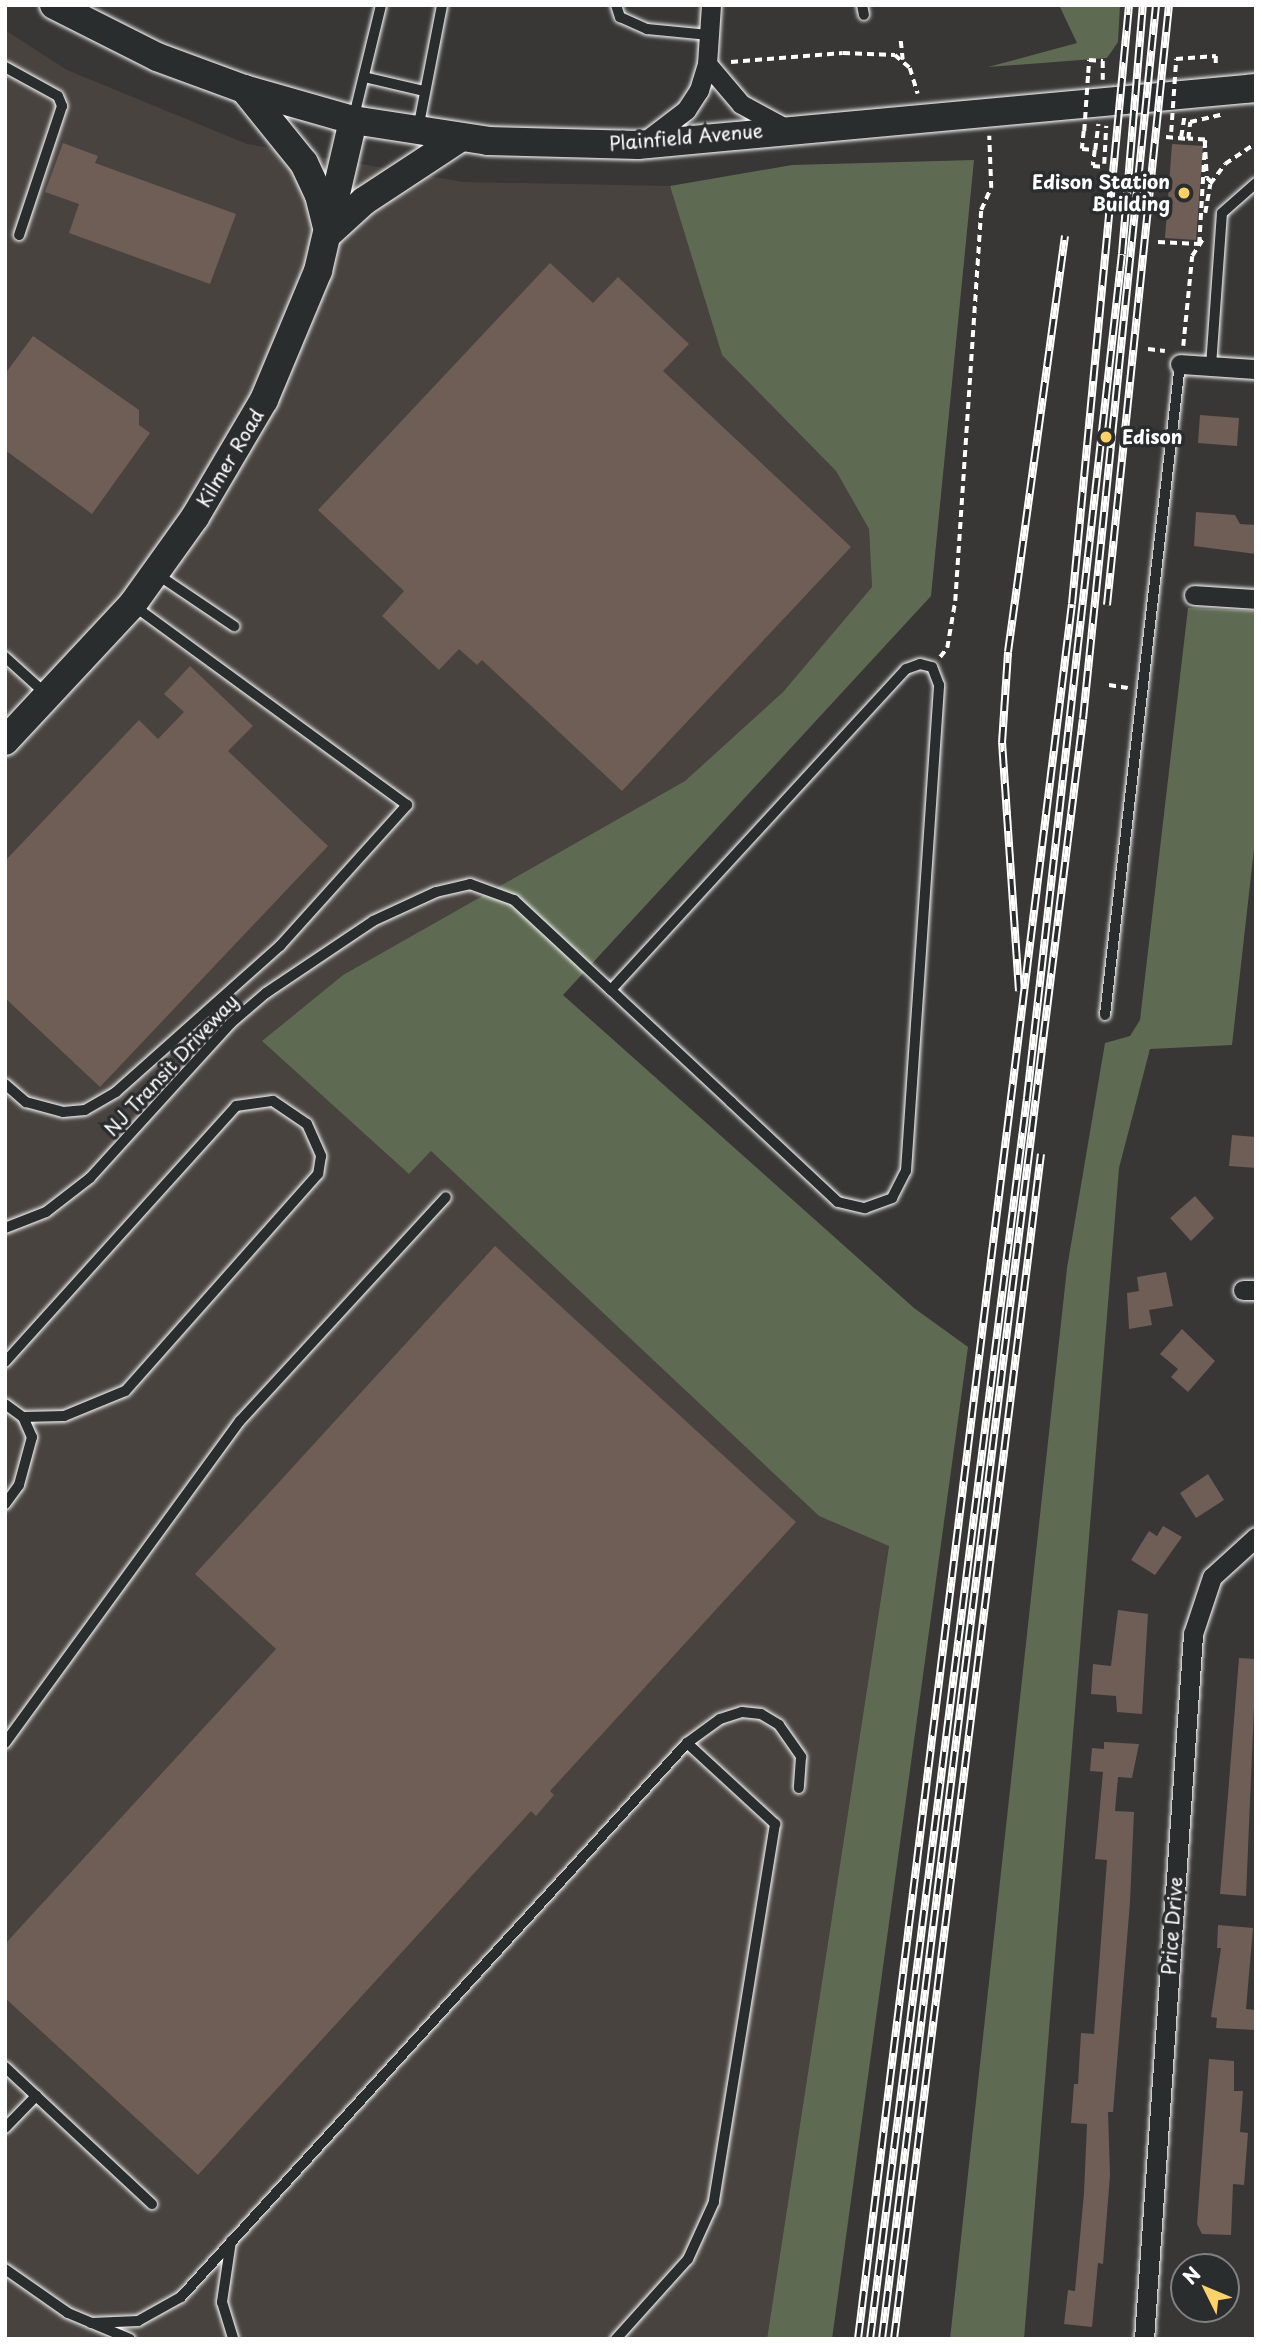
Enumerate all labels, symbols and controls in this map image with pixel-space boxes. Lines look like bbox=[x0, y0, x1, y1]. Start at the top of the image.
street label: Plainfield Avenue bbox=[608, 119, 764, 155]
place label: Edison Station Building bbox=[1032, 171, 1170, 215]
marker: Edison Station Building bbox=[1176, 185, 1192, 201]
street label: Kilmer Road bbox=[192, 405, 268, 511]
place label: Edison bbox=[1122, 426, 1182, 448]
marker: Edison bbox=[1096, 427, 1116, 447]
street label: NJ Transit Driveway bbox=[98, 988, 244, 1142]
street label: Price Drive bbox=[1157, 1875, 1187, 1977]
north arrow bbox=[1170, 2253, 1240, 2323]
text: N bbox=[1176, 2260, 1206, 2290]

